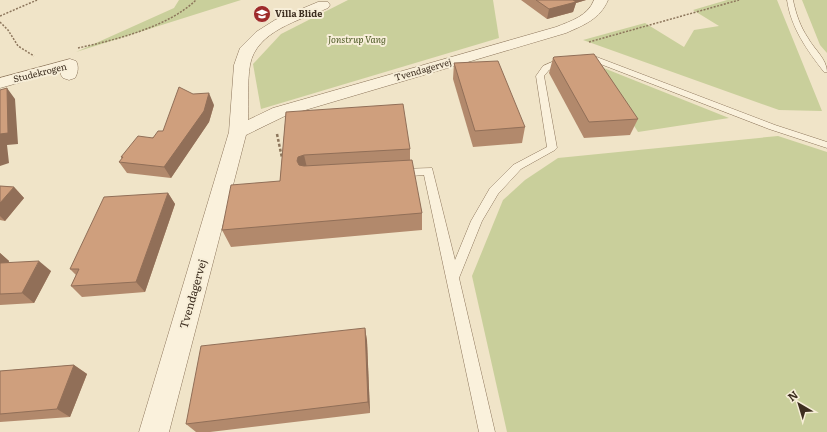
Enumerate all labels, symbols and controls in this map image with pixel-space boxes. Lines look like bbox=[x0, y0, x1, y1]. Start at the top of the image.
school or university icon: Villa Blide bbox=[252, 4, 272, 24]
place label: Villa Blide bbox=[275, 6, 322, 20]
park label: Jonstrup Vang bbox=[328, 32, 386, 46]
street label: Tvendagervej bbox=[393, 54, 453, 84]
street label: Studekrogen bbox=[11, 59, 68, 85]
street label: Tvendagervej bbox=[174, 257, 210, 330]
north arrow bbox=[779, 384, 819, 424]
text: N bbox=[784, 386, 801, 404]

